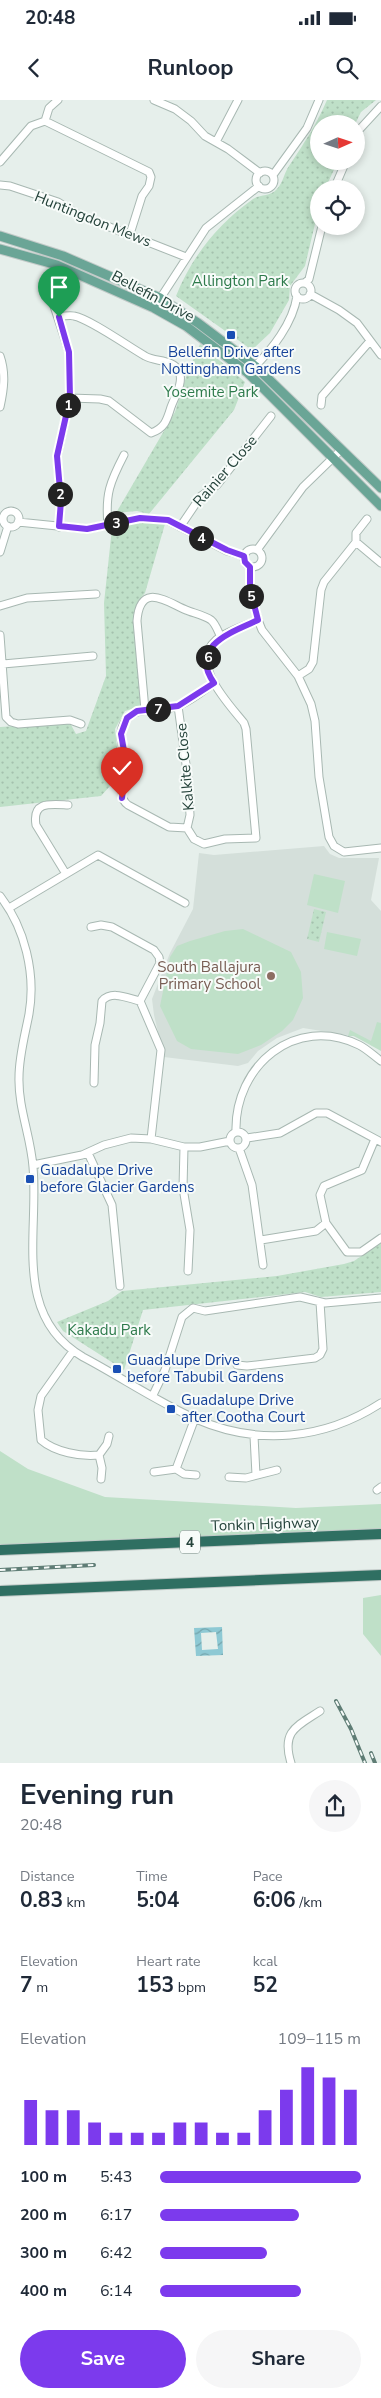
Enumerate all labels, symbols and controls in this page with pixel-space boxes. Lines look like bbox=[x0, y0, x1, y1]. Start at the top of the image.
text: 20:48 bbox=[25, 5, 75, 31]
text: Runloop bbox=[147, 53, 234, 83]
icon: back bbox=[20, 54, 48, 82]
icon: search bbox=[333, 54, 361, 82]
north arrow bbox=[310, 115, 365, 170]
map controls bbox=[310, 115, 365, 235]
button: locate bbox=[310, 180, 365, 235]
street label: Huntingdon Mews bbox=[32, 186, 154, 252]
pin bbox=[38, 266, 80, 317]
street label: Bellefin Drive bbox=[108, 266, 198, 326]
park label: Allington Park bbox=[192, 271, 289, 291]
icon: arrive bbox=[45, 273, 73, 301]
marker: Bellefin Drive after Nottingham Gardens bbox=[225, 329, 237, 341]
place label: Bellefin Drive after Nottingham Gardens bbox=[161, 342, 301, 379]
park label: Yosemite Park bbox=[163, 382, 259, 402]
pin: 1 bbox=[56, 392, 80, 418]
text: 1 bbox=[64, 396, 73, 415]
street label: Rainier Close bbox=[188, 431, 262, 511]
pin: 2 bbox=[48, 482, 72, 506]
text: 2 bbox=[56, 485, 65, 504]
pin: 3 bbox=[104, 510, 128, 536]
text: 3 bbox=[112, 514, 121, 533]
pin: 4 bbox=[188, 526, 214, 550]
text: 4 bbox=[197, 529, 206, 548]
pin: 5 bbox=[238, 584, 264, 608]
text: 5 bbox=[247, 587, 256, 606]
pin: 6 bbox=[196, 644, 220, 670]
text: 6 bbox=[204, 648, 213, 667]
pin: 7 bbox=[146, 696, 170, 722]
text: 7 bbox=[154, 700, 163, 719]
street label: Kalkite Close bbox=[171, 722, 199, 812]
pin bbox=[101, 747, 143, 798]
icon: check bbox=[108, 754, 136, 782]
place label: South Ballajura Primary School bbox=[157, 957, 262, 994]
marker: South Ballajura Primary School bbox=[265, 970, 277, 982]
place label: Guadalupe Drive before Glacier Gardens bbox=[40, 1160, 194, 1197]
marker: Guadalupe Drive before Glacier Gardens bbox=[24, 1173, 36, 1185]
park label: Kakadu Park bbox=[67, 1320, 151, 1340]
place label: Guadalupe Drive before Tabubil Gardens bbox=[127, 1350, 284, 1387]
marker: Guadalupe Drive before Tabubil Gardens bbox=[111, 1363, 123, 1375]
place label: Guadalupe Drive after Cootha Court bbox=[181, 1390, 306, 1427]
marker: Guadalupe Drive after Cootha Court bbox=[165, 1403, 177, 1415]
street label: Tonkin Highway bbox=[211, 1512, 320, 1536]
road number: 4 bbox=[180, 1530, 200, 1554]
text: Evening run bbox=[20, 1776, 174, 1814]
button: share bbox=[309, 1780, 361, 1832]
text: 20:48 bbox=[20, 1814, 62, 1836]
text: Distance bbox=[20, 1867, 74, 1886]
text: Time bbox=[136, 1867, 167, 1886]
text: Pace bbox=[253, 1867, 282, 1886]
text: 0.83 bbox=[20, 1886, 63, 1914]
text: 5:04 bbox=[136, 1886, 179, 1914]
text: 6:06 bbox=[253, 1886, 296, 1914]
text: km bbox=[63, 1893, 86, 1912]
text: /km bbox=[296, 1893, 322, 1912]
text: Elevation bbox=[20, 1952, 78, 1971]
text: Heart rate bbox=[136, 1952, 200, 1971]
text: kcal bbox=[253, 1952, 277, 1971]
text: 7 bbox=[20, 1971, 33, 1999]
text: 153 bbox=[136, 1971, 174, 1999]
text: 52 bbox=[253, 1971, 278, 1999]
text: m bbox=[33, 1978, 48, 1997]
text: bpm bbox=[174, 1978, 206, 1997]
text: Elevation bbox=[20, 2028, 86, 2050]
text: 109–115 m bbox=[278, 2028, 361, 2050]
text: 100 m bbox=[20, 2166, 67, 2188]
text: 5:43 bbox=[100, 2166, 132, 2188]
text: 200 m bbox=[20, 2204, 67, 2226]
text: 6:17 bbox=[100, 2204, 132, 2226]
text: 300 m bbox=[20, 2242, 67, 2264]
text: 6:42 bbox=[100, 2242, 132, 2264]
text: 400 m bbox=[20, 2280, 67, 2302]
text: 6:14 bbox=[100, 2280, 132, 2302]
button: Save bbox=[20, 2330, 186, 2388]
button: Share bbox=[196, 2330, 361, 2388]

